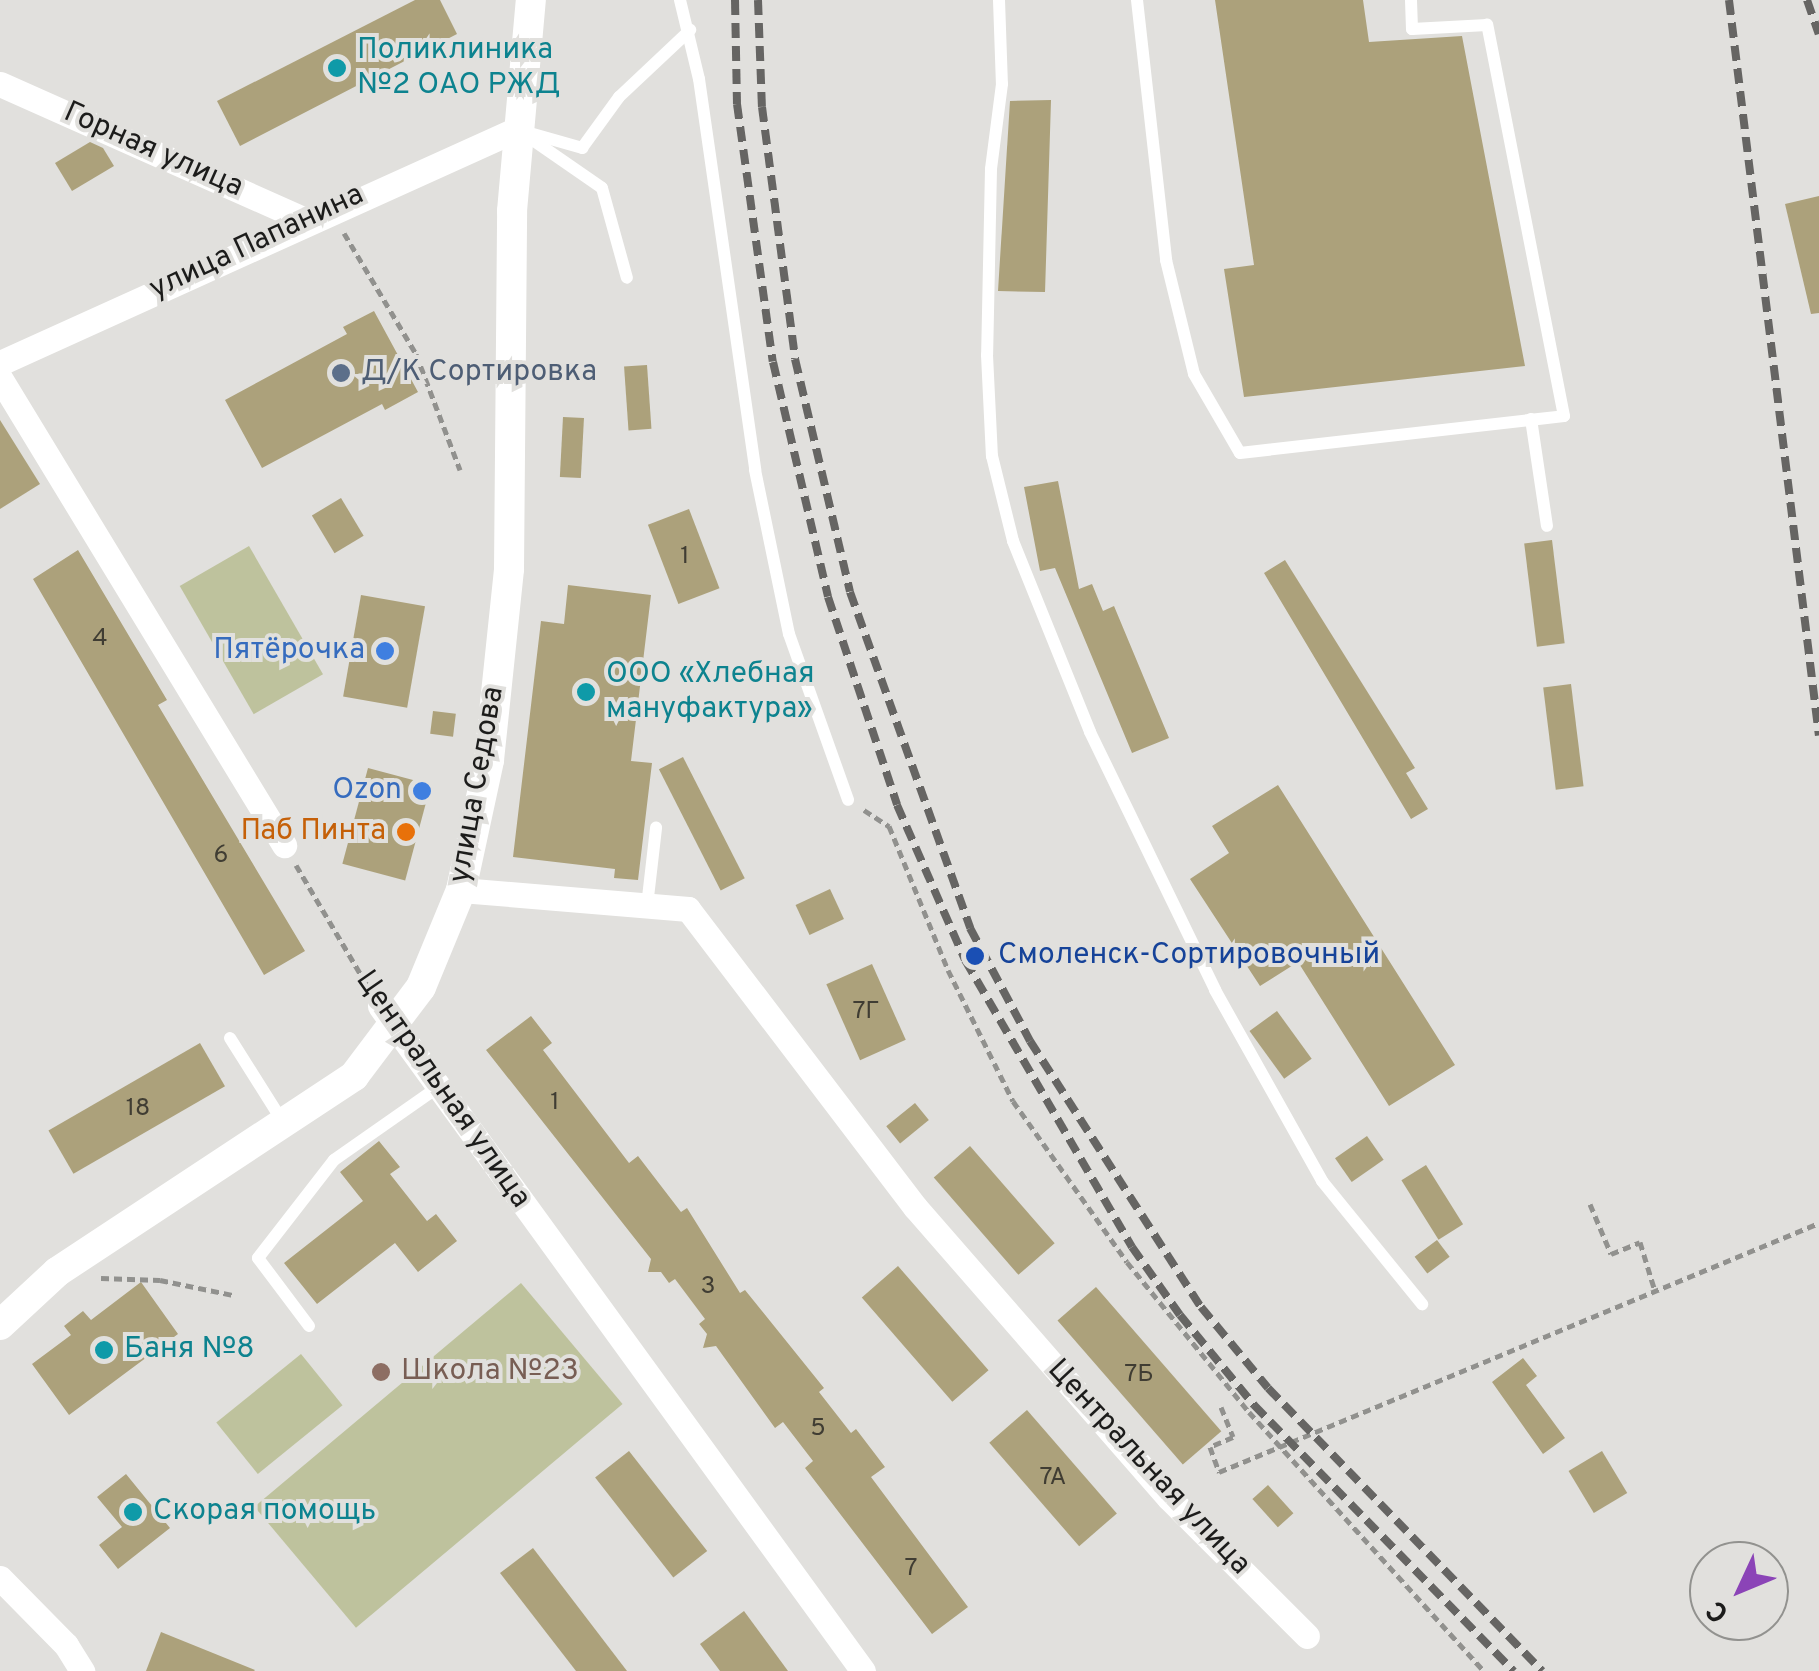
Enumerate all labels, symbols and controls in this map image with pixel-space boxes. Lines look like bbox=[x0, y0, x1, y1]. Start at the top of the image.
place label: Поликлиника №2 ОАО РЖД bbox=[357, 33, 561, 104]
marker: Поликлиника №2 ОАО РЖД bbox=[326, 57, 348, 79]
street label: Горная улица bbox=[58, 95, 248, 207]
street label: улица Папанина bbox=[144, 178, 370, 308]
place label: Д/К Сортировка bbox=[361, 355, 597, 391]
marker: Д/К Сортировка bbox=[330, 362, 352, 384]
house number: 1 bbox=[680, 542, 690, 572]
house number: 4 bbox=[92, 624, 108, 654]
place label: Пятёрочка bbox=[213, 633, 365, 669]
marker: Пятёрочка bbox=[374, 640, 396, 662]
place label: ООО «Хлебная мануфактура» bbox=[606, 657, 815, 728]
marker: ООО «Хлебная мануфактура» bbox=[575, 681, 597, 703]
street label: улица Седова bbox=[443, 684, 513, 886]
place label: Ozon bbox=[332, 773, 402, 809]
marker: Ozon bbox=[411, 780, 433, 802]
place label: Паб Пинта bbox=[240, 814, 386, 850]
marker: Паб Пинта bbox=[395, 821, 417, 843]
house number: 6 bbox=[214, 841, 228, 871]
place label: Смоленск-Сортировочный bbox=[998, 938, 1380, 974]
marker: Смоленск-Сортировочный bbox=[962, 943, 988, 969]
street label: Центральная улица bbox=[347, 964, 537, 1216]
house number: 7Г bbox=[852, 997, 880, 1027]
house number: 1 bbox=[550, 1088, 560, 1118]
house number: 18 bbox=[126, 1094, 150, 1124]
house number: 3 bbox=[700, 1272, 716, 1302]
place label: Баня №8 bbox=[124, 1332, 255, 1368]
marker: Баня №8 bbox=[93, 1339, 115, 1361]
street label: Центральная улица bbox=[1039, 1353, 1257, 1583]
place label: Школа №23 bbox=[401, 1354, 579, 1390]
house number: 7Б bbox=[1124, 1360, 1154, 1390]
marker: Школа №23 bbox=[370, 1361, 392, 1383]
house number: 5 bbox=[810, 1414, 826, 1444]
house number: 7А bbox=[1039, 1463, 1067, 1493]
place label: Скорая помощь bbox=[153, 1494, 376, 1530]
marker: Скорая помощь bbox=[122, 1501, 144, 1523]
north arrow bbox=[1689, 1541, 1789, 1641]
house number: 7 bbox=[904, 1554, 918, 1584]
text: С bbox=[1700, 1592, 1738, 1629]

